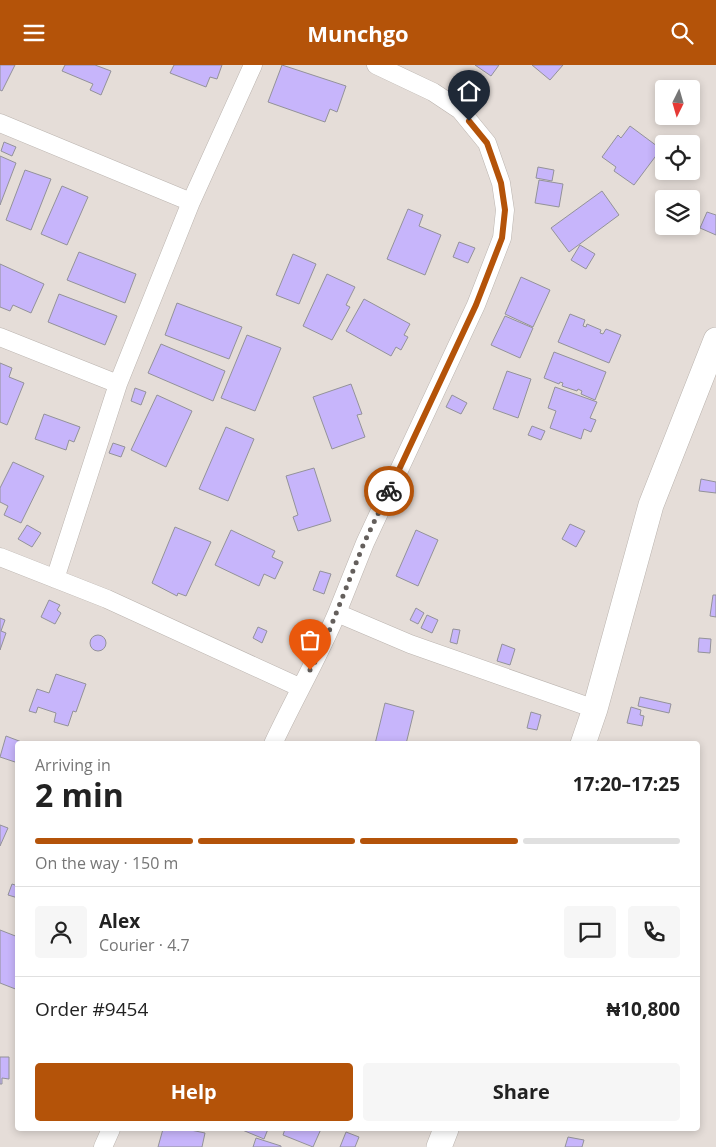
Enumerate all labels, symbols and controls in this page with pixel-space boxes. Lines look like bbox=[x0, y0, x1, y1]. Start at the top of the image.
text: Munchgo bbox=[307, 18, 409, 48]
icon: menu bbox=[20, 19, 48, 47]
icon: search bbox=[668, 19, 696, 47]
pin bbox=[448, 70, 490, 121]
icon: home bbox=[455, 77, 483, 105]
north arrow bbox=[655, 80, 700, 125]
map controls bbox=[655, 80, 700, 235]
button: locate bbox=[655, 135, 700, 180]
button: layers bbox=[655, 190, 700, 235]
courier bbox=[364, 466, 414, 516]
icon: bike bbox=[375, 477, 403, 505]
pin bbox=[289, 619, 331, 670]
icon: bag bbox=[296, 626, 324, 654]
text: Arriving in bbox=[35, 754, 111, 776]
text: 17:20–17:25 bbox=[573, 771, 680, 797]
text: 2 min bbox=[35, 773, 124, 816]
text: On the way · 150 m bbox=[35, 852, 178, 874]
button: person bbox=[35, 906, 87, 958]
button: chat bbox=[564, 906, 616, 958]
button: phone bbox=[628, 906, 680, 958]
text: Alex bbox=[99, 908, 140, 934]
text: Courier · 4.7 bbox=[99, 934, 190, 956]
text: Order #9454 bbox=[35, 996, 148, 1022]
text: ₦10,800 bbox=[607, 996, 680, 1022]
button: Help bbox=[35, 1063, 353, 1121]
button: Share bbox=[363, 1063, 680, 1121]

